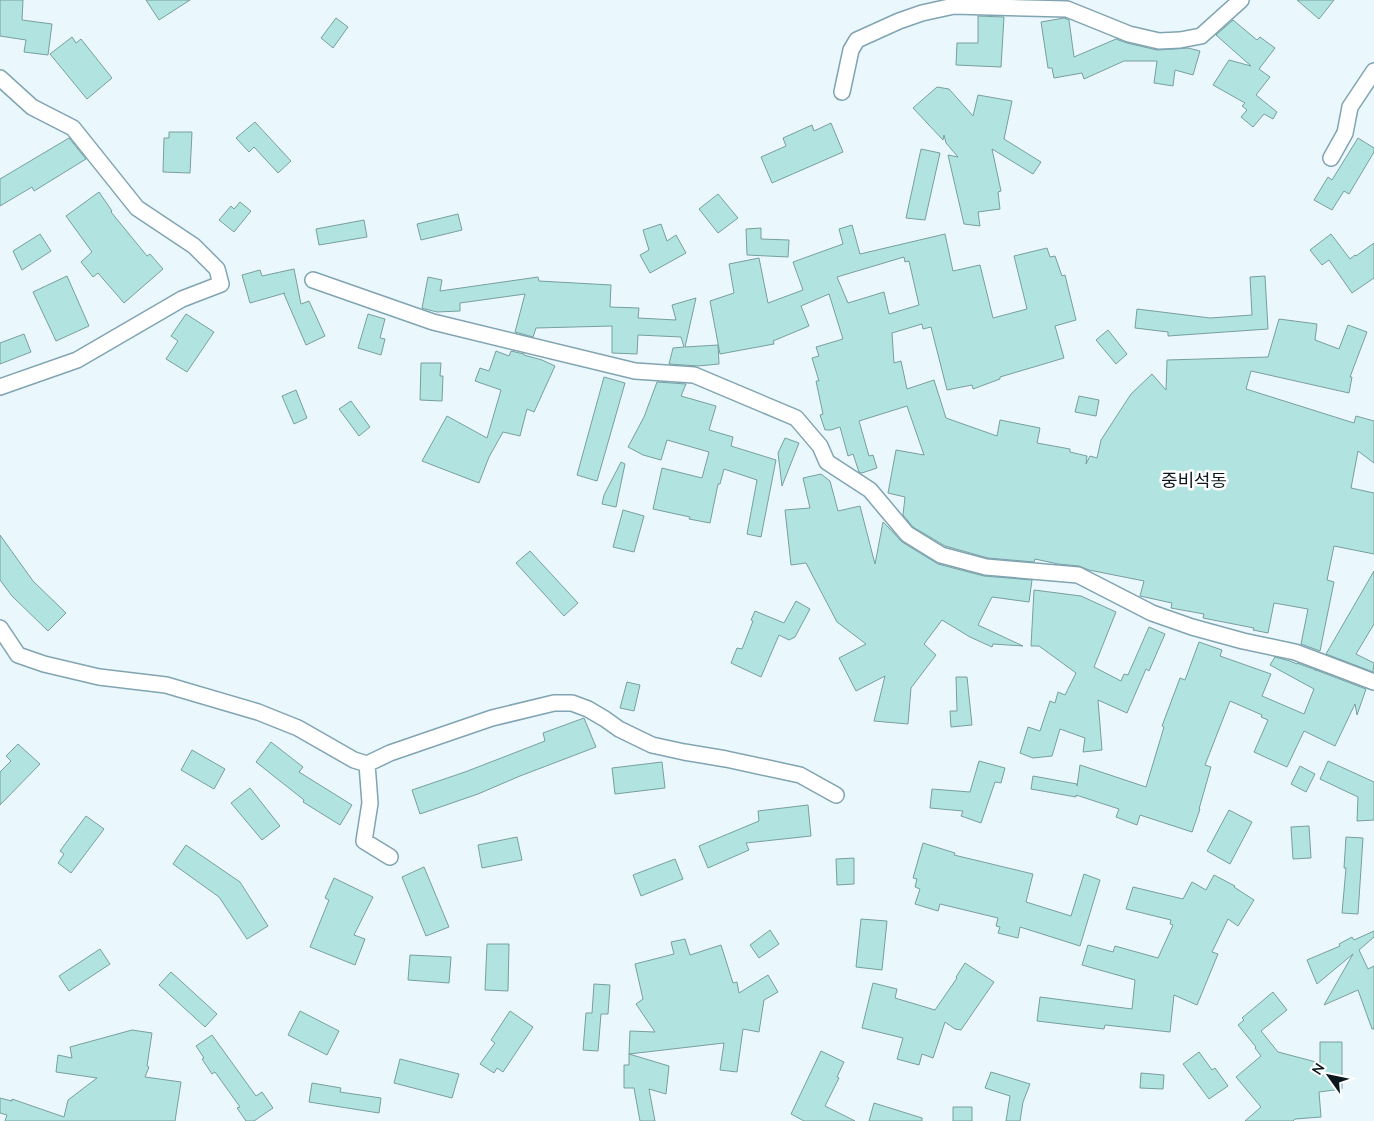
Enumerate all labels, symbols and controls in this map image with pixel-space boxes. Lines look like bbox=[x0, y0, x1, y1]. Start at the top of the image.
district label: 중비석동 bbox=[1161, 469, 1227, 493]
north arrow bbox=[1304, 1051, 1354, 1101]
text: N bbox=[1308, 1060, 1329, 1079]

